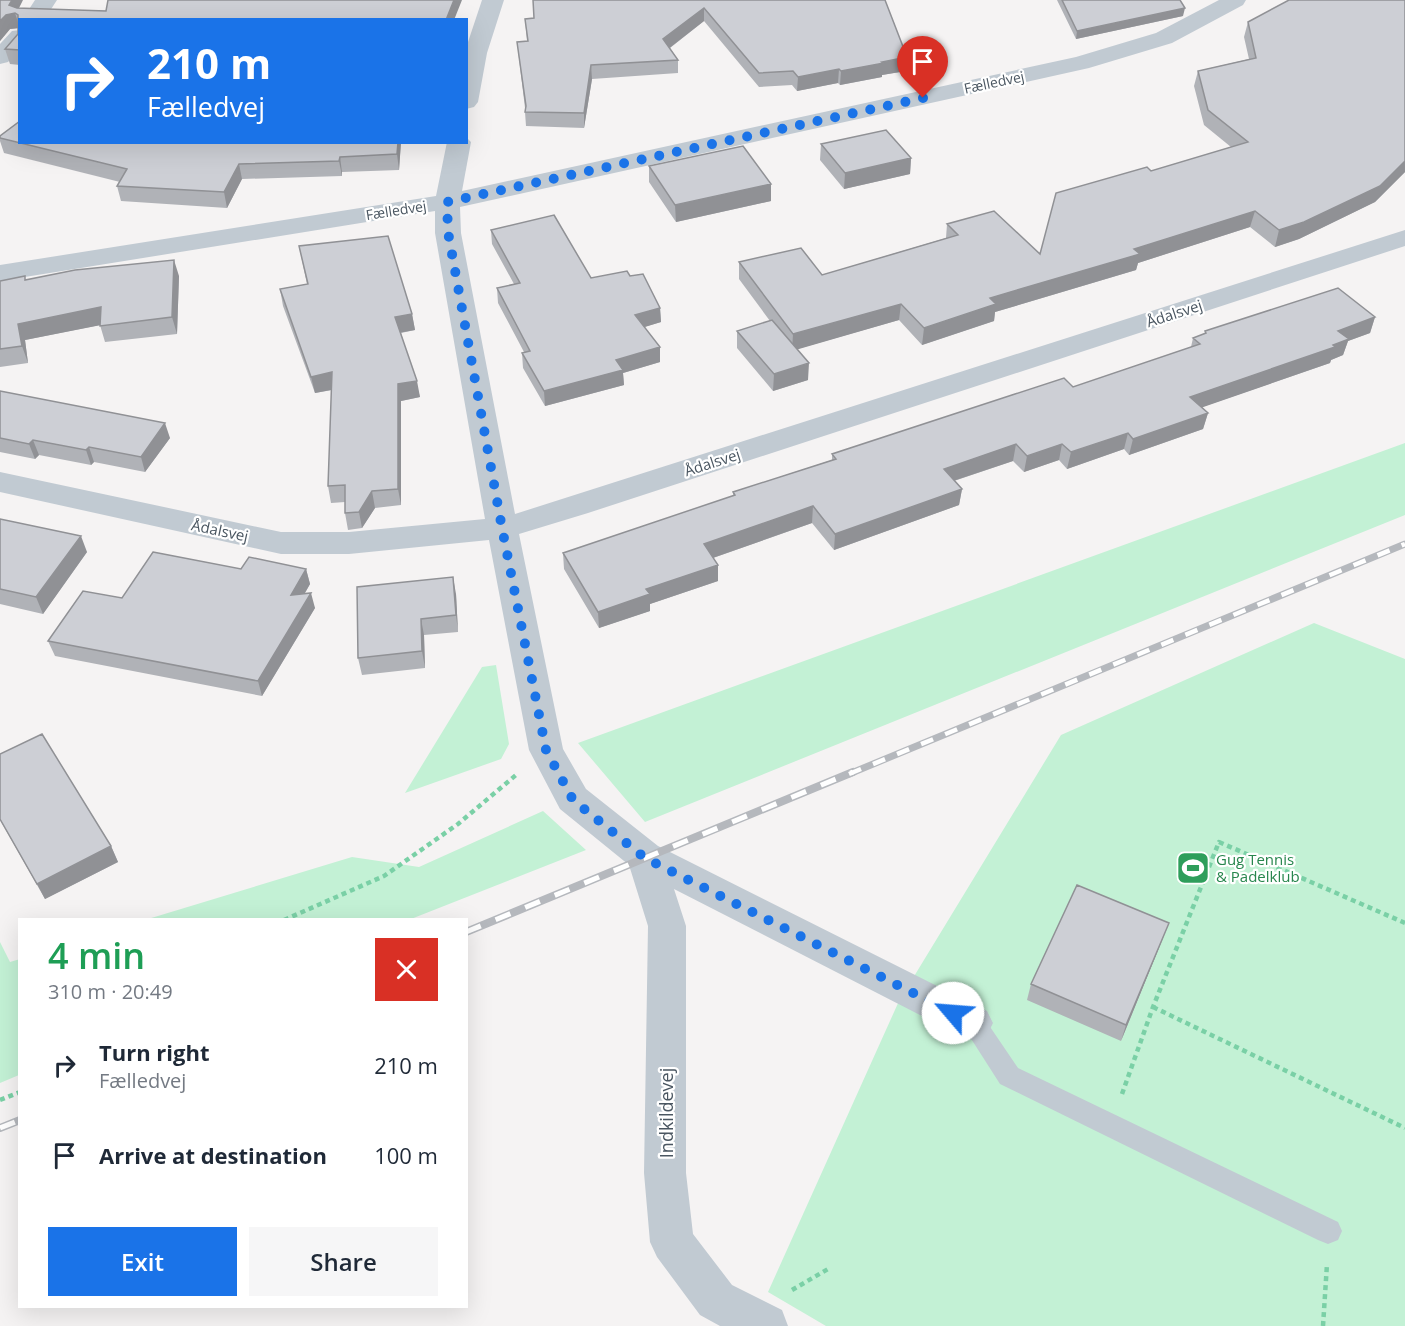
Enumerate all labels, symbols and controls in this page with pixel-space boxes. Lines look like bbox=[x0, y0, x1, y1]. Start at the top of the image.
text: 210 m bbox=[147, 34, 271, 91]
pin bbox=[897, 36, 948, 98]
icon: right bbox=[48, 42, 126, 120]
icon: arrive bbox=[906, 45, 939, 78]
street label: Fælledvej bbox=[962, 66, 1026, 98]
text: Fælledvej bbox=[147, 88, 265, 125]
street label: Fælledvej bbox=[364, 196, 428, 224]
street label: Ådalsvej bbox=[1144, 295, 1204, 331]
street label: Ådalsvej bbox=[682, 444, 742, 480]
street label: Ådalsvej bbox=[190, 514, 250, 546]
place label: Gug Tennis & Padelklub bbox=[1216, 849, 1300, 886]
sports icon: Gug Tennis & Padelklub bbox=[1175, 850, 1211, 886]
text: 4 min bbox=[48, 931, 145, 980]
button: close bbox=[375, 938, 438, 1001]
text: 310 m · 20:49 bbox=[48, 978, 173, 1005]
position arrow bbox=[921, 981, 985, 1045]
text: Turn right bbox=[99, 1037, 210, 1067]
icon: right bbox=[48, 1049, 81, 1082]
text: 210 m bbox=[374, 1050, 438, 1080]
text: Fælledvej bbox=[99, 1067, 186, 1094]
street label: Indkildevej bbox=[654, 1068, 678, 1158]
icon: arrive bbox=[48, 1139, 81, 1172]
text: Arrive at destination bbox=[99, 1140, 327, 1170]
text: 100 m bbox=[374, 1140, 438, 1170]
button: Exit bbox=[48, 1227, 237, 1296]
button: Share bbox=[249, 1227, 438, 1296]

